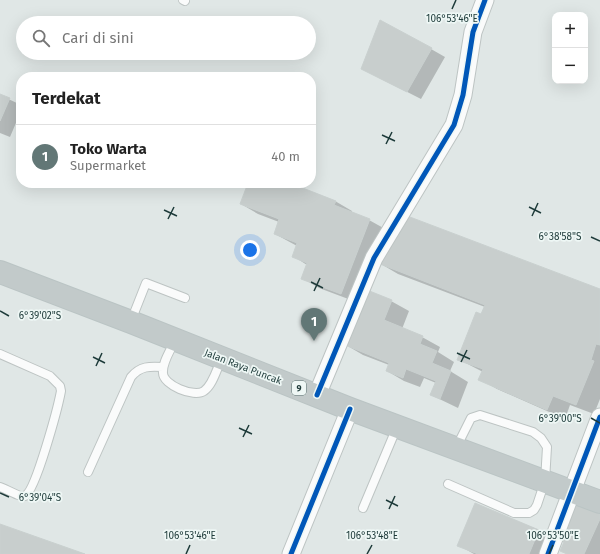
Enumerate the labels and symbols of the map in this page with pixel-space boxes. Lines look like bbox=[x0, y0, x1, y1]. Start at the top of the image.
text: 106°53'46"E bbox=[426, 13, 478, 25]
text: 6°38'58"S bbox=[539, 231, 582, 243]
your location bbox=[240, 240, 260, 260]
pin: 1 bbox=[301, 308, 327, 341]
text: 6°39'02"S bbox=[19, 310, 62, 322]
street label: Jalan Raya Puncak bbox=[203, 347, 284, 388]
road number: 9 bbox=[292, 381, 306, 395]
text: 6°39'00"S bbox=[538, 413, 582, 425]
text: 6°39'04"S bbox=[19, 492, 62, 504]
text: 106°53'46"E bbox=[164, 530, 216, 542]
text: 106°53'48"E bbox=[346, 530, 398, 542]
text: 106°53'50"E bbox=[527, 530, 579, 542]

